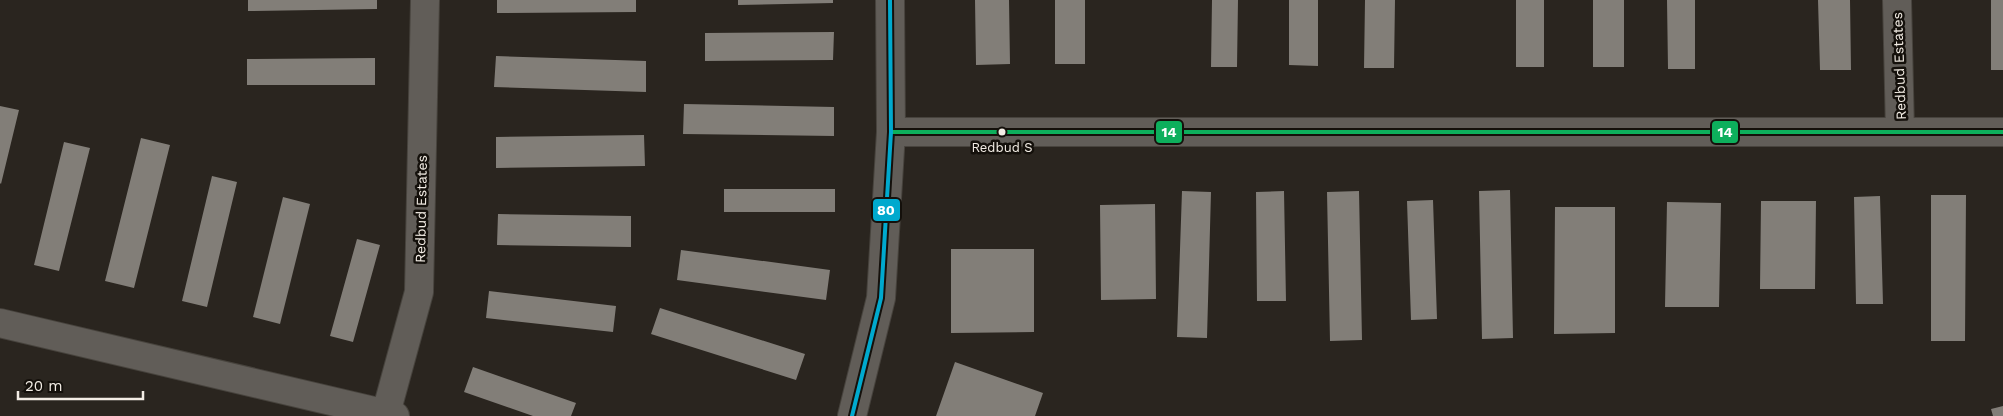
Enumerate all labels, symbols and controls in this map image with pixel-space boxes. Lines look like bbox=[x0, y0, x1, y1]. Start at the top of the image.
street label: Redbud Estates bbox=[1889, 12, 1909, 120]
line badge: 14 bbox=[1155, 120, 1183, 144]
line badge: 14 bbox=[1711, 120, 1739, 144]
text: 14 bbox=[1161, 124, 1177, 140]
text: 14 bbox=[1717, 124, 1733, 140]
marker: Redbud S bbox=[997, 127, 1007, 137]
place label: Redbud S bbox=[971, 140, 1033, 155]
street label: Redbud Estates bbox=[412, 155, 430, 263]
line badge: 80 bbox=[872, 198, 901, 222]
text: 80 bbox=[877, 202, 895, 218]
scale bar bbox=[18, 368, 142, 400]
text: 20 m bbox=[25, 377, 63, 395]

